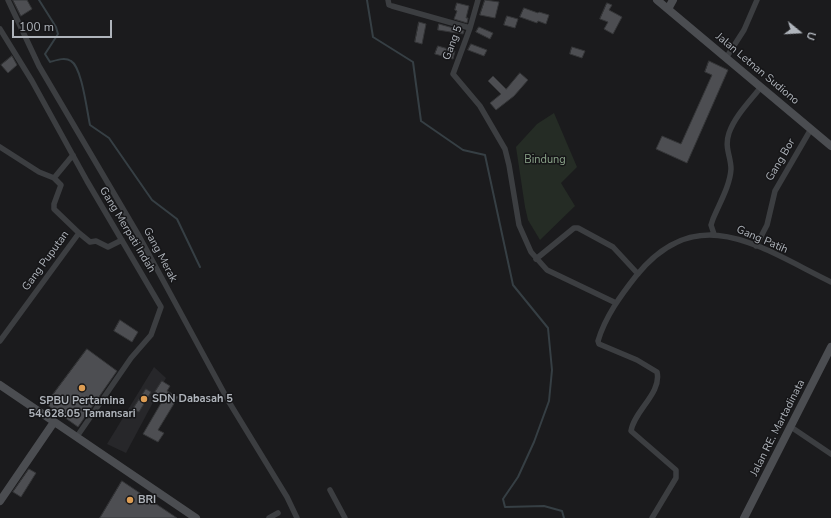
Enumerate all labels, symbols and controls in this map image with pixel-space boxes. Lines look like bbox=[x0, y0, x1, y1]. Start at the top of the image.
scale bar bbox=[14, 12, 114, 38]
north arrow bbox=[779, 12, 819, 52]
text: 100 m bbox=[19, 19, 54, 35]
street label: Gang 5 bbox=[440, 24, 466, 62]
street label: Jalan Letnan Sudiono bbox=[713, 30, 801, 108]
text: U bbox=[802, 30, 819, 42]
street label: Gang Bor bbox=[764, 136, 798, 184]
park label: Bindung bbox=[524, 153, 566, 167]
street label: Gang Merpati Indah bbox=[96, 185, 158, 275]
street label: Gang Patih bbox=[734, 223, 790, 257]
street label: Gang Merak bbox=[140, 225, 180, 285]
street label: Gang Puputan bbox=[20, 228, 72, 294]
street label: Jalan RE. Martadinata bbox=[748, 377, 808, 479]
marker: SPBU Pertamina 54.628.05 Tamansari bbox=[77, 383, 87, 393]
place label: SDN Dabasah 5 bbox=[152, 392, 233, 406]
place label: SPBU Pertamina 54.628.05 Tamansari bbox=[28, 394, 136, 420]
marker: SDN Dabasah 5 bbox=[139, 394, 149, 404]
place label: BRI bbox=[138, 493, 156, 507]
marker: BRI bbox=[125, 495, 135, 505]

